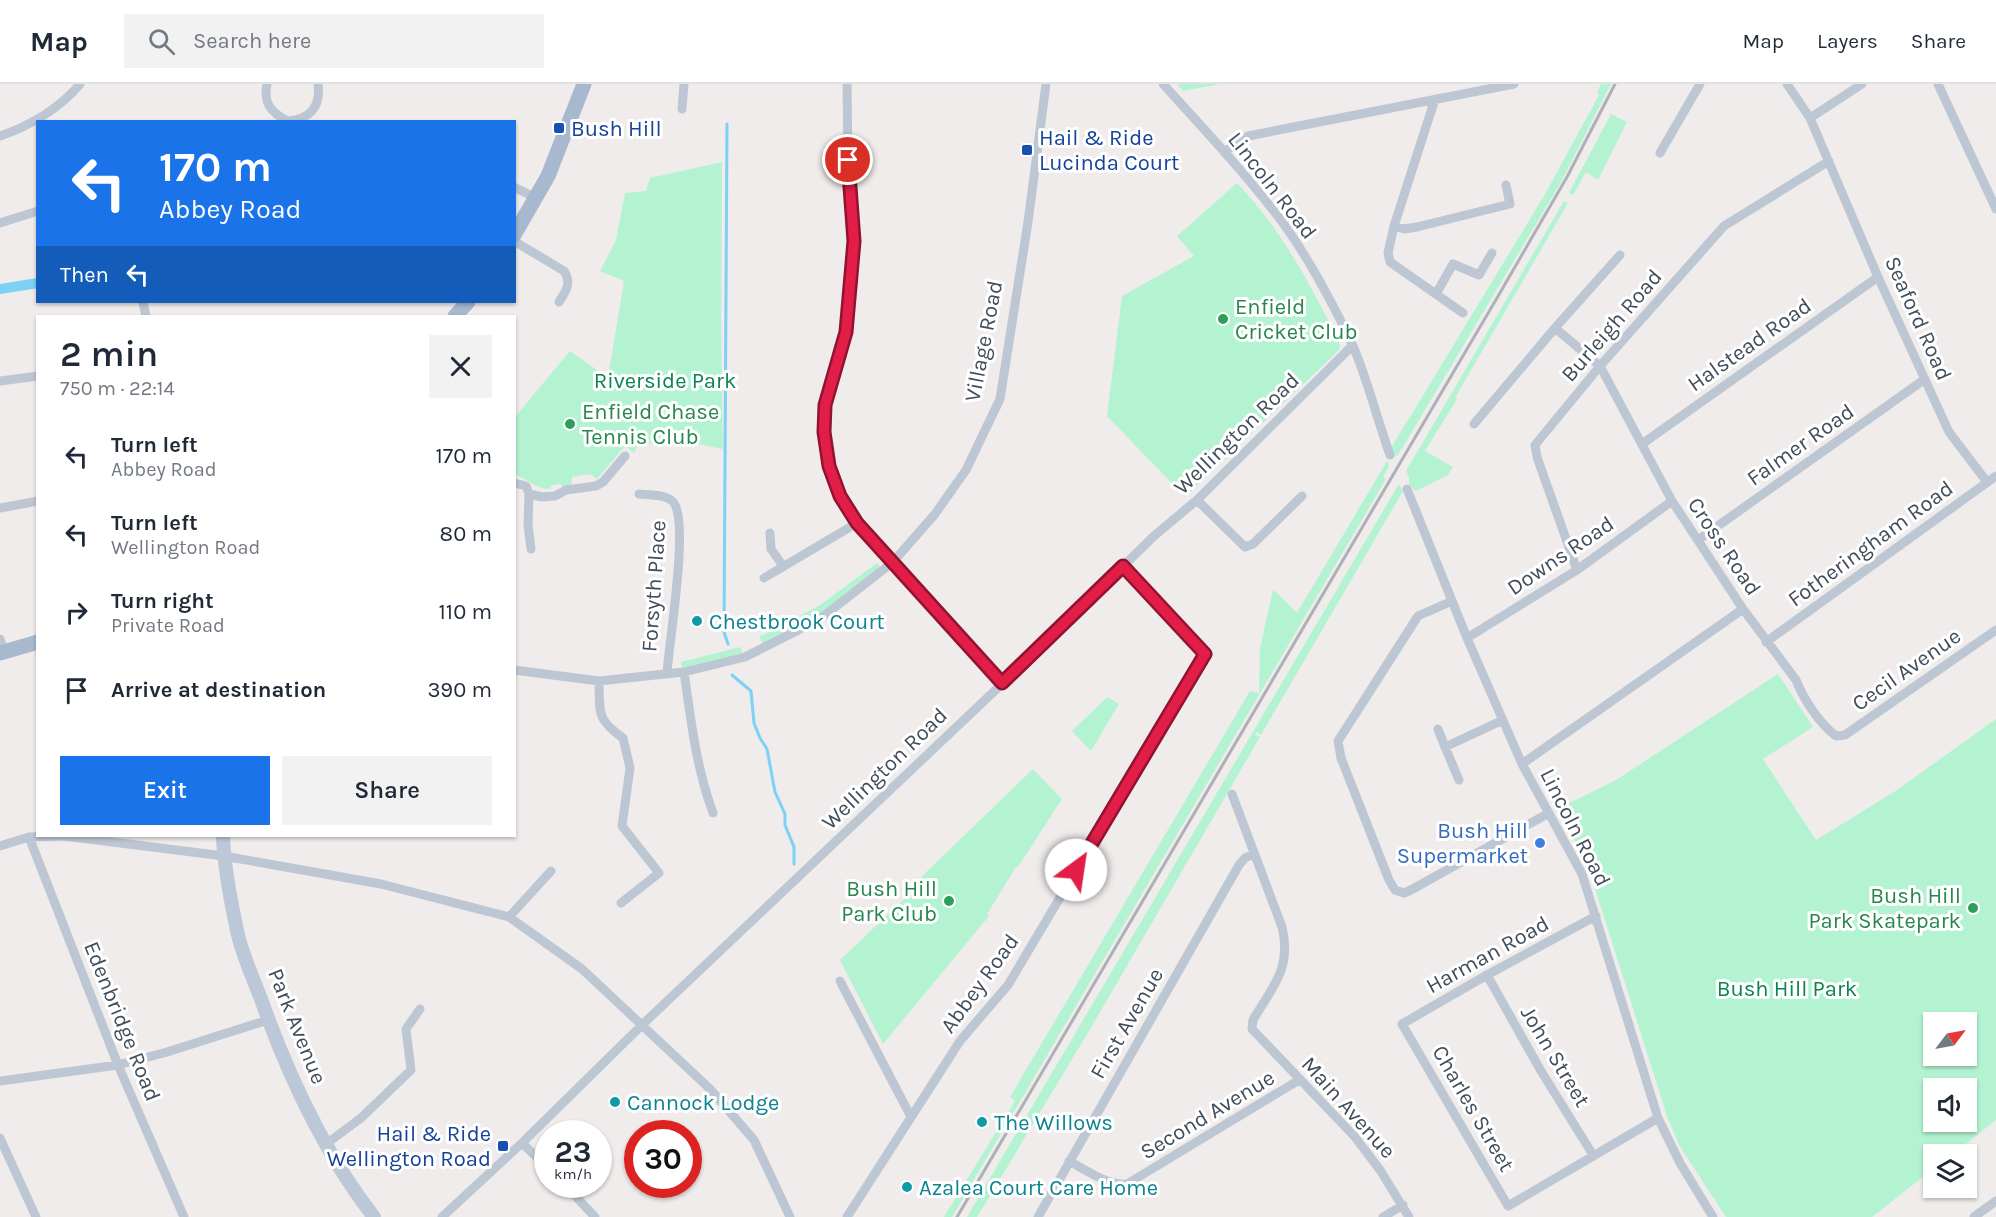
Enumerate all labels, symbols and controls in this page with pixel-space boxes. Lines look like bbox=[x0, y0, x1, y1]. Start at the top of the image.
search box bbox=[124, 14, 544, 68]
text: Map bbox=[30, 25, 88, 58]
icon: search bbox=[145, 25, 178, 58]
text: Search here bbox=[193, 28, 311, 54]
text: Map bbox=[1742, 29, 1784, 53]
text: Layers bbox=[1817, 29, 1878, 53]
text: Share bbox=[1911, 29, 1966, 53]
place label: Bush Hill bbox=[571, 116, 662, 142]
marker: Bush Hill bbox=[552, 121, 566, 135]
place label: Hail & Ride Lucinda Court bbox=[1039, 125, 1179, 176]
street label: Lincoln Road bbox=[1222, 127, 1322, 244]
pin bbox=[822, 134, 873, 185]
text: 170 m bbox=[159, 142, 272, 192]
icon: arrive bbox=[831, 143, 864, 176]
marker: Hail & Ride Lucinda Court bbox=[1020, 143, 1034, 157]
icon: left bbox=[60, 144, 138, 222]
text: Abbey Road bbox=[159, 193, 302, 225]
street label: Seaford Road bbox=[1879, 252, 1957, 385]
icon: left bbox=[121, 258, 154, 291]
text: Then bbox=[60, 262, 109, 288]
street label: Burleigh Road bbox=[1556, 264, 1668, 387]
street label: Village Road bbox=[959, 278, 1008, 404]
street label: Halstead Road bbox=[1683, 293, 1816, 397]
place label: Enfield Cricket Club bbox=[1235, 294, 1358, 345]
marker: Enfield Cricket Club bbox=[1216, 312, 1230, 326]
text: 2 min bbox=[60, 333, 158, 375]
button: close bbox=[429, 335, 492, 398]
street label: Wellington Road bbox=[1169, 367, 1305, 500]
park label: Riverside Park bbox=[594, 368, 736, 394]
text: 750 m · 22:14 bbox=[60, 377, 175, 400]
street label: Falmer Road bbox=[1742, 398, 1859, 491]
place label: Enfield Chase Tennis Club bbox=[582, 399, 719, 450]
marker: Enfield Chase Tennis Club bbox=[563, 417, 577, 431]
text: Turn left bbox=[111, 432, 198, 458]
icon: left bbox=[60, 440, 93, 473]
text: 170 m bbox=[436, 443, 492, 469]
text: Abbey Road bbox=[111, 458, 217, 481]
street label: Fotheringham Road bbox=[1783, 475, 1958, 612]
street label: Cross Road bbox=[1682, 493, 1766, 600]
text: Turn left bbox=[111, 510, 198, 536]
street label: Downs Road bbox=[1502, 511, 1619, 601]
icon: left bbox=[60, 518, 93, 551]
street label: Forsyth Place bbox=[636, 519, 672, 653]
text: 80 m bbox=[440, 521, 492, 547]
text: Wellington Road bbox=[111, 536, 260, 559]
text: Turn right bbox=[111, 588, 214, 614]
icon: right bbox=[60, 596, 93, 629]
text: 110 m bbox=[439, 599, 492, 625]
place label: Chestbrook Court bbox=[709, 609, 885, 635]
text: Private Road bbox=[111, 614, 225, 637]
marker: Chestbrook Court bbox=[690, 614, 704, 628]
street label: Cecil Avenue bbox=[1847, 623, 1966, 717]
icon: arrive bbox=[60, 674, 93, 707]
text: Arrive at destination bbox=[111, 677, 326, 703]
text: 390 m bbox=[427, 677, 492, 703]
street label: Wellington Road bbox=[817, 702, 953, 835]
button: Exit bbox=[60, 756, 270, 825]
button: Share bbox=[282, 756, 492, 825]
street label: Lincoln Road bbox=[1534, 764, 1616, 891]
place label: Bush Hill Supermarket bbox=[1397, 818, 1528, 869]
marker: Bush Hill Supermarket bbox=[1533, 836, 1547, 850]
position arrow bbox=[1044, 838, 1108, 902]
place label: Bush Hill Park Club bbox=[841, 876, 937, 927]
place label: Bush Hill Park Skatepark bbox=[1808, 883, 1961, 934]
marker: Bush Hill Park Club bbox=[942, 894, 956, 908]
marker: Bush Hill Park Skatepark bbox=[1966, 901, 1980, 915]
street label: Harman Road bbox=[1421, 910, 1554, 999]
street label: Abbey Road bbox=[935, 929, 1024, 1038]
street label: Edenbridge Road bbox=[78, 938, 166, 1105]
street label: First Avenue bbox=[1085, 964, 1169, 1083]
street label: Park Avenue bbox=[262, 965, 332, 1088]
park label: Bush Hill Park bbox=[1717, 976, 1857, 1002]
street label: John Street bbox=[1515, 1001, 1595, 1112]
north arrow bbox=[1923, 1012, 1977, 1066]
map controls bbox=[1923, 1012, 1977, 1198]
street label: Charles Street bbox=[1427, 1041, 1520, 1176]
street label: Main Avenue bbox=[1296, 1051, 1401, 1164]
street label: Second Avenue bbox=[1136, 1065, 1279, 1165]
button: sound bbox=[1923, 1078, 1977, 1132]
place label: Cannock Lodge bbox=[627, 1090, 779, 1116]
marker: Cannock Lodge bbox=[608, 1095, 622, 1109]
place label: The Willows bbox=[994, 1110, 1113, 1136]
marker: The Willows bbox=[975, 1115, 989, 1129]
speed limit sign: 30 bbox=[624, 1120, 702, 1198]
place label: Hail & Ride Wellington Road bbox=[327, 1121, 491, 1172]
text: 23 bbox=[555, 1134, 591, 1170]
marker: Hail & Ride Wellington Road bbox=[496, 1139, 510, 1153]
button: layers bbox=[1923, 1144, 1977, 1198]
text: km/h bbox=[554, 1165, 592, 1183]
place label: Azalea Court Care Home bbox=[919, 1175, 1158, 1201]
marker: Azalea Court Care Home bbox=[900, 1180, 914, 1194]

